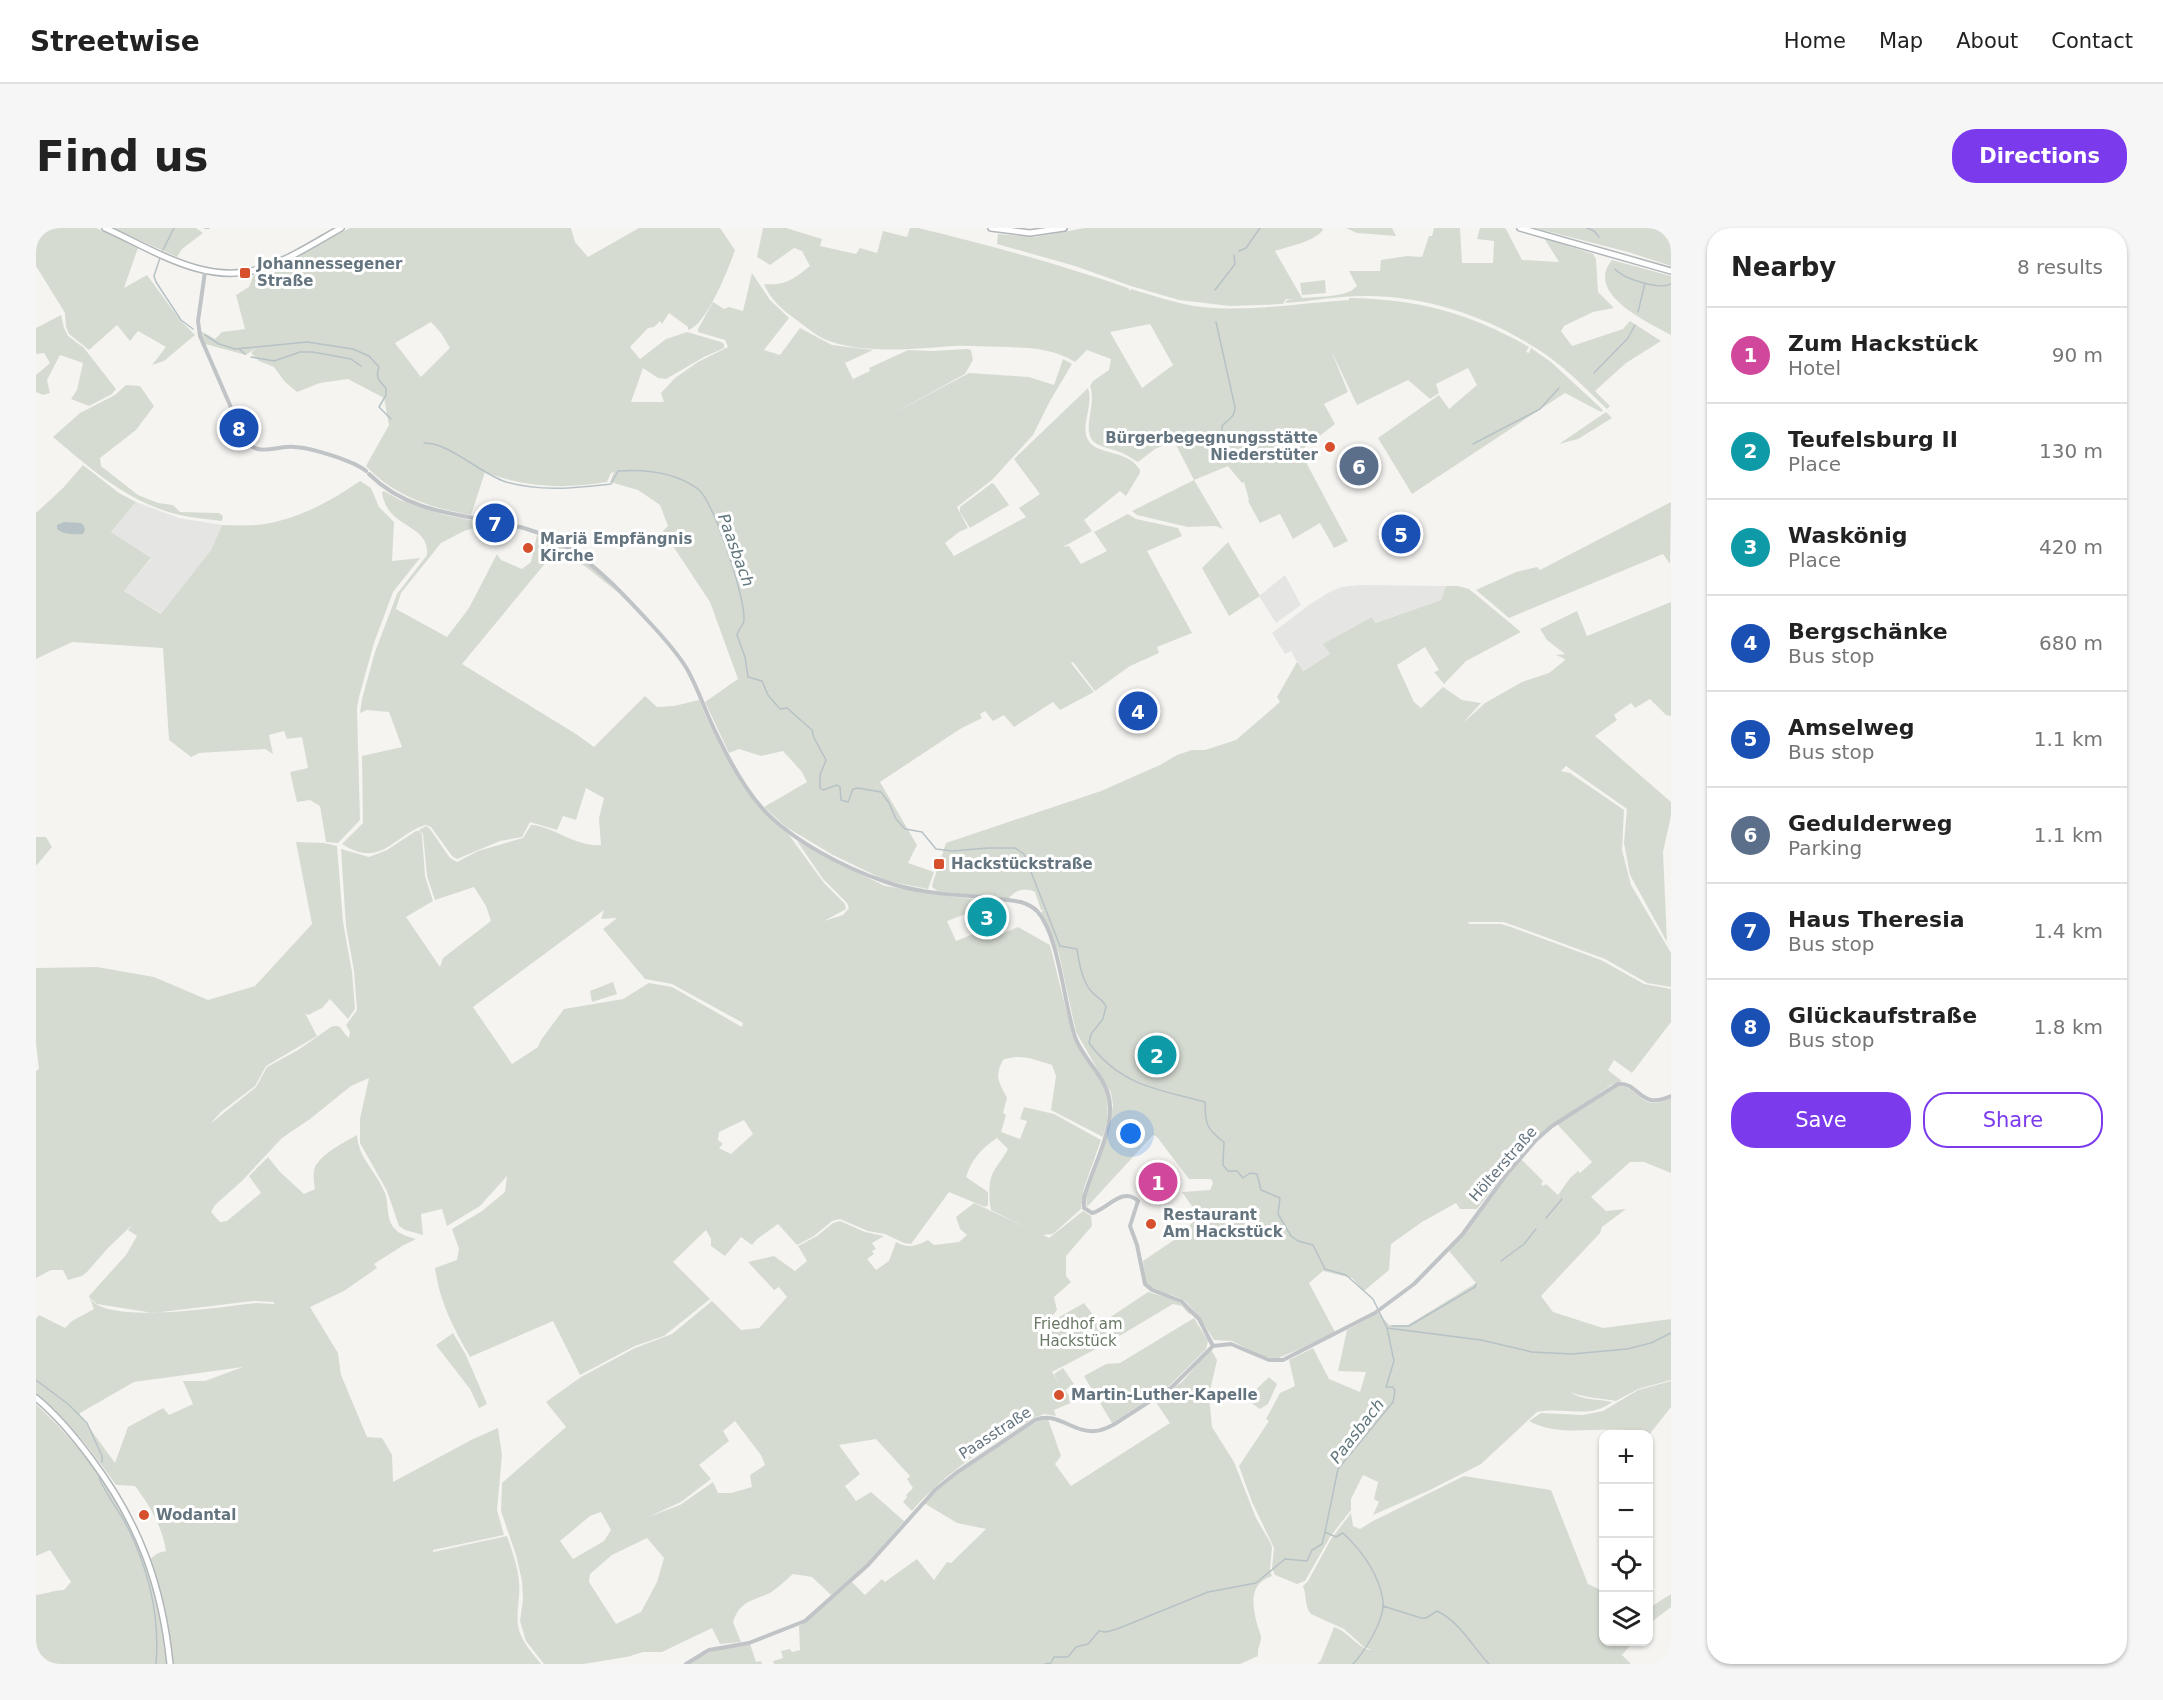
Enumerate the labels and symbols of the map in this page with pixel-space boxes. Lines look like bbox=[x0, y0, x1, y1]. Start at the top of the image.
place label: Johannessegener Straße bbox=[256, 255, 403, 290]
marker: Johannessegener Straße bbox=[238, 266, 252, 280]
pin: 8 bbox=[220, 406, 258, 450]
place label: Bürgerbegegnungsstätte Niederstüter bbox=[1105, 429, 1319, 464]
marker: Bürgerbegegnungsstätte Niederstüter bbox=[1323, 440, 1337, 454]
pin: 6 bbox=[1340, 444, 1378, 488]
pin: 7 bbox=[476, 500, 514, 546]
water label: Paasbach bbox=[714, 511, 758, 589]
pin: 5 bbox=[1382, 512, 1420, 556]
place label: Mariä Empfängnis Kirche bbox=[540, 530, 692, 565]
marker: Mariä Empfängnis Kirche bbox=[521, 541, 535, 555]
pin: 4 bbox=[1118, 688, 1158, 734]
place label: Hackstückstraße bbox=[951, 855, 1093, 873]
marker: Hackstückstraße bbox=[932, 857, 946, 871]
pin: 3 bbox=[968, 894, 1006, 940]
pin: 2 bbox=[1138, 1032, 1176, 1078]
your location bbox=[1116, 1119, 1145, 1148]
street label: Hölterstraße bbox=[1465, 1123, 1541, 1205]
pin: 1 bbox=[1138, 1160, 1178, 1204]
place label: Restaurant Am Hackstück bbox=[1163, 1206, 1284, 1241]
marker: Restaurant Am Hackstück bbox=[1144, 1217, 1158, 1231]
park label: Friedhof am Hackstück bbox=[1033, 1315, 1123, 1350]
place label: Martin-Luther-Kapelle bbox=[1071, 1386, 1258, 1404]
marker: Martin-Luther-Kapelle bbox=[1052, 1388, 1066, 1402]
water label: Paasbach bbox=[1326, 1395, 1388, 1467]
street label: Paasstraße bbox=[956, 1403, 1034, 1463]
place label: Wodantal bbox=[156, 1506, 236, 1524]
marker: Wodantal bbox=[137, 1508, 151, 1522]

